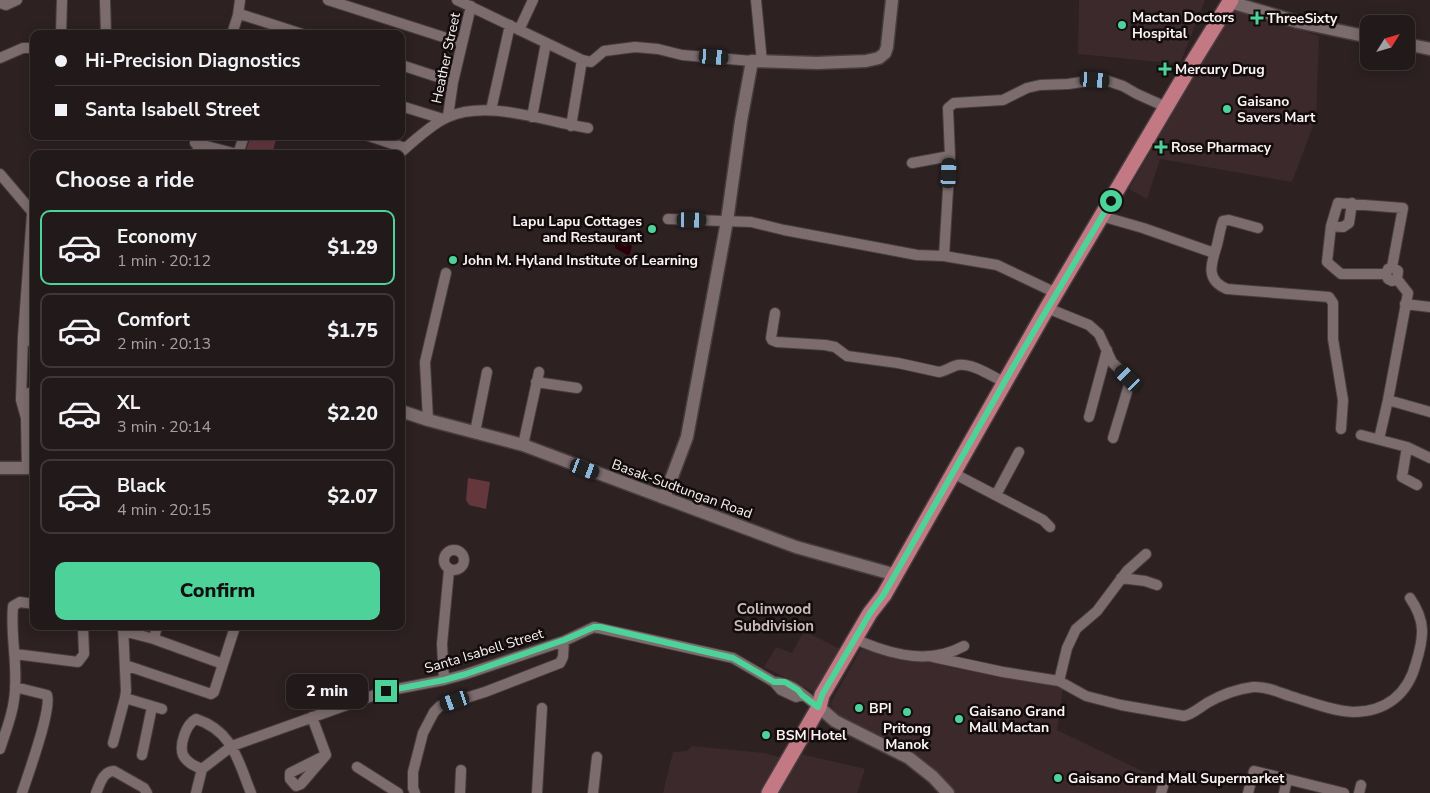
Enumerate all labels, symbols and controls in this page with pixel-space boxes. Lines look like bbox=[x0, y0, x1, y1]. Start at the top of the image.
place label: Mactan Doctors Hospital bbox=[1132, 8, 1235, 43]
place label: ThreeSixty bbox=[1267, 9, 1338, 28]
street label: Heather Street bbox=[427, 11, 465, 105]
marker: ThreeSixty bbox=[1251, 12, 1263, 24]
north arrow bbox=[1360, 15, 1415, 70]
map controls bbox=[1360, 15, 1415, 70]
marker: Mactan Doctors Hospital bbox=[1116, 19, 1128, 31]
text: Hi-Precision Diagnostics bbox=[85, 48, 301, 74]
car bbox=[698, 48, 729, 66]
place label: Mercury Drug bbox=[1175, 60, 1265, 79]
marker: Mercury Drug bbox=[1159, 63, 1171, 75]
car bbox=[1079, 71, 1110, 89]
place label: Gaisano Savers Mart bbox=[1237, 92, 1316, 127]
text: Santa Isabell Street bbox=[85, 97, 260, 123]
marker: Gaisano Savers Mart bbox=[1221, 103, 1233, 115]
place label: Rose Pharmacy bbox=[1171, 138, 1272, 157]
marker: Rose Pharmacy bbox=[1155, 141, 1167, 153]
car bbox=[940, 158, 957, 188]
text: Choose a ride bbox=[55, 165, 194, 195]
route start bbox=[1100, 190, 1122, 212]
place label: Lapu Lapu Cottages and Restaurant bbox=[512, 212, 643, 247]
car bbox=[676, 212, 707, 228]
marker: Lapu Lapu Cottages and Restaurant bbox=[646, 223, 658, 235]
text: Economy bbox=[117, 224, 197, 250]
icon: car bbox=[57, 225, 102, 270]
text: $1.29 bbox=[327, 235, 378, 261]
text: 1 min · 20:12 bbox=[117, 250, 211, 272]
place label: John M. Hyland Institute of Learning bbox=[462, 251, 698, 270]
marker: John M. Hyland Institute of Learning bbox=[447, 254, 459, 266]
text: Comfort bbox=[117, 307, 190, 333]
icon: car bbox=[57, 308, 102, 353]
text: $1.75 bbox=[327, 318, 378, 344]
text: 2 min · 20:13 bbox=[117, 333, 211, 355]
car bbox=[1112, 362, 1143, 394]
text: XL bbox=[117, 390, 140, 416]
icon: car bbox=[57, 391, 102, 436]
text: $2.20 bbox=[327, 401, 378, 427]
text: 3 min · 20:14 bbox=[117, 416, 211, 438]
street label: Basak-Sudtungan Road bbox=[609, 455, 755, 523]
car bbox=[568, 457, 601, 481]
text: Black bbox=[117, 473, 166, 499]
icon: car bbox=[57, 474, 102, 519]
text: $2.07 bbox=[327, 484, 378, 510]
text: 4 min · 20:15 bbox=[117, 499, 211, 521]
button: Confirm bbox=[55, 562, 380, 620]
district label: Colinwood Subdivision bbox=[734, 599, 814, 636]
street label: Santa Isabell Street bbox=[422, 624, 546, 678]
callout: 2 min bbox=[286, 674, 368, 708]
text: 2 min bbox=[306, 680, 348, 702]
route end bbox=[375, 680, 397, 702]
car bbox=[438, 689, 471, 713]
place label: BPI bbox=[869, 699, 892, 718]
marker: BPI bbox=[853, 702, 865, 714]
place label: Gaisano Grand Mall Mactan bbox=[969, 702, 1065, 737]
marker: Pritong Manok bbox=[901, 706, 913, 718]
marker: Gaisano Grand Mall Mactan bbox=[953, 713, 965, 725]
place label: Pritong Manok bbox=[883, 719, 931, 754]
place label: BSM Hotel bbox=[776, 726, 847, 745]
marker: BSM Hotel bbox=[760, 729, 772, 741]
place label: Gaisano Grand Mall Supermarket bbox=[1068, 769, 1285, 788]
marker: Gaisano Grand Mall Supermarket bbox=[1052, 772, 1064, 784]

